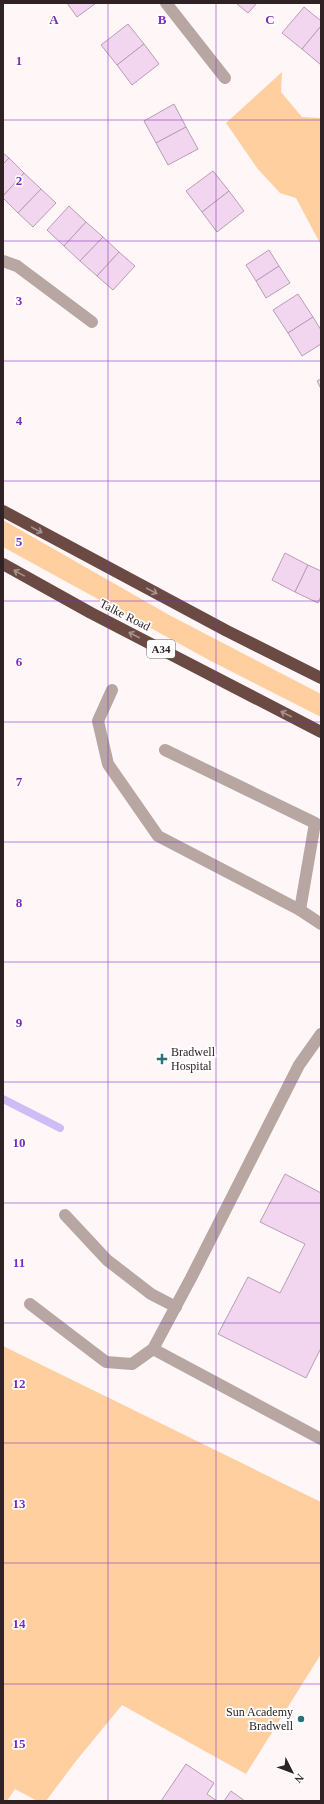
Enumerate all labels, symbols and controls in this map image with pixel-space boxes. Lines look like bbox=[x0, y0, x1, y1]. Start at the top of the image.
text: A bbox=[49, 12, 59, 27]
text: B bbox=[158, 12, 167, 27]
text: C bbox=[265, 12, 275, 27]
text: 1 bbox=[16, 53, 22, 68]
text: 2 bbox=[16, 173, 22, 188]
text: 3 bbox=[16, 293, 23, 308]
text: 4 bbox=[16, 413, 23, 428]
one-way arrow bbox=[31, 526, 43, 534]
text: 5 bbox=[16, 534, 23, 549]
one-way arrow bbox=[14, 569, 26, 577]
one-way arrow bbox=[146, 587, 158, 595]
street label: Talke Road bbox=[97, 596, 153, 634]
one-way arrow bbox=[128, 631, 140, 638]
road number: A34 bbox=[147, 640, 175, 658]
text: 6 bbox=[16, 654, 23, 669]
one-way arrow bbox=[281, 710, 293, 718]
text: 7 bbox=[16, 774, 23, 789]
text: 8 bbox=[16, 895, 23, 910]
text: 9 bbox=[16, 1015, 23, 1030]
place label: Bradwell Hospital bbox=[171, 1045, 216, 1073]
marker: Bradwell Hospital bbox=[156, 1053, 168, 1065]
text: 10 bbox=[13, 1135, 26, 1150]
text: 11 bbox=[13, 1255, 25, 1270]
text: 12 bbox=[13, 1376, 26, 1391]
text: 13 bbox=[13, 1496, 26, 1511]
text: 14 bbox=[13, 1616, 26, 1631]
place label: Sun Academy Bradwell bbox=[226, 1705, 294, 1733]
marker: Sun Academy Bradwell bbox=[296, 1714, 306, 1724]
text: 15 bbox=[13, 1736, 26, 1751]
north arrow bbox=[272, 1752, 312, 1792]
text: N bbox=[292, 1772, 307, 1786]

